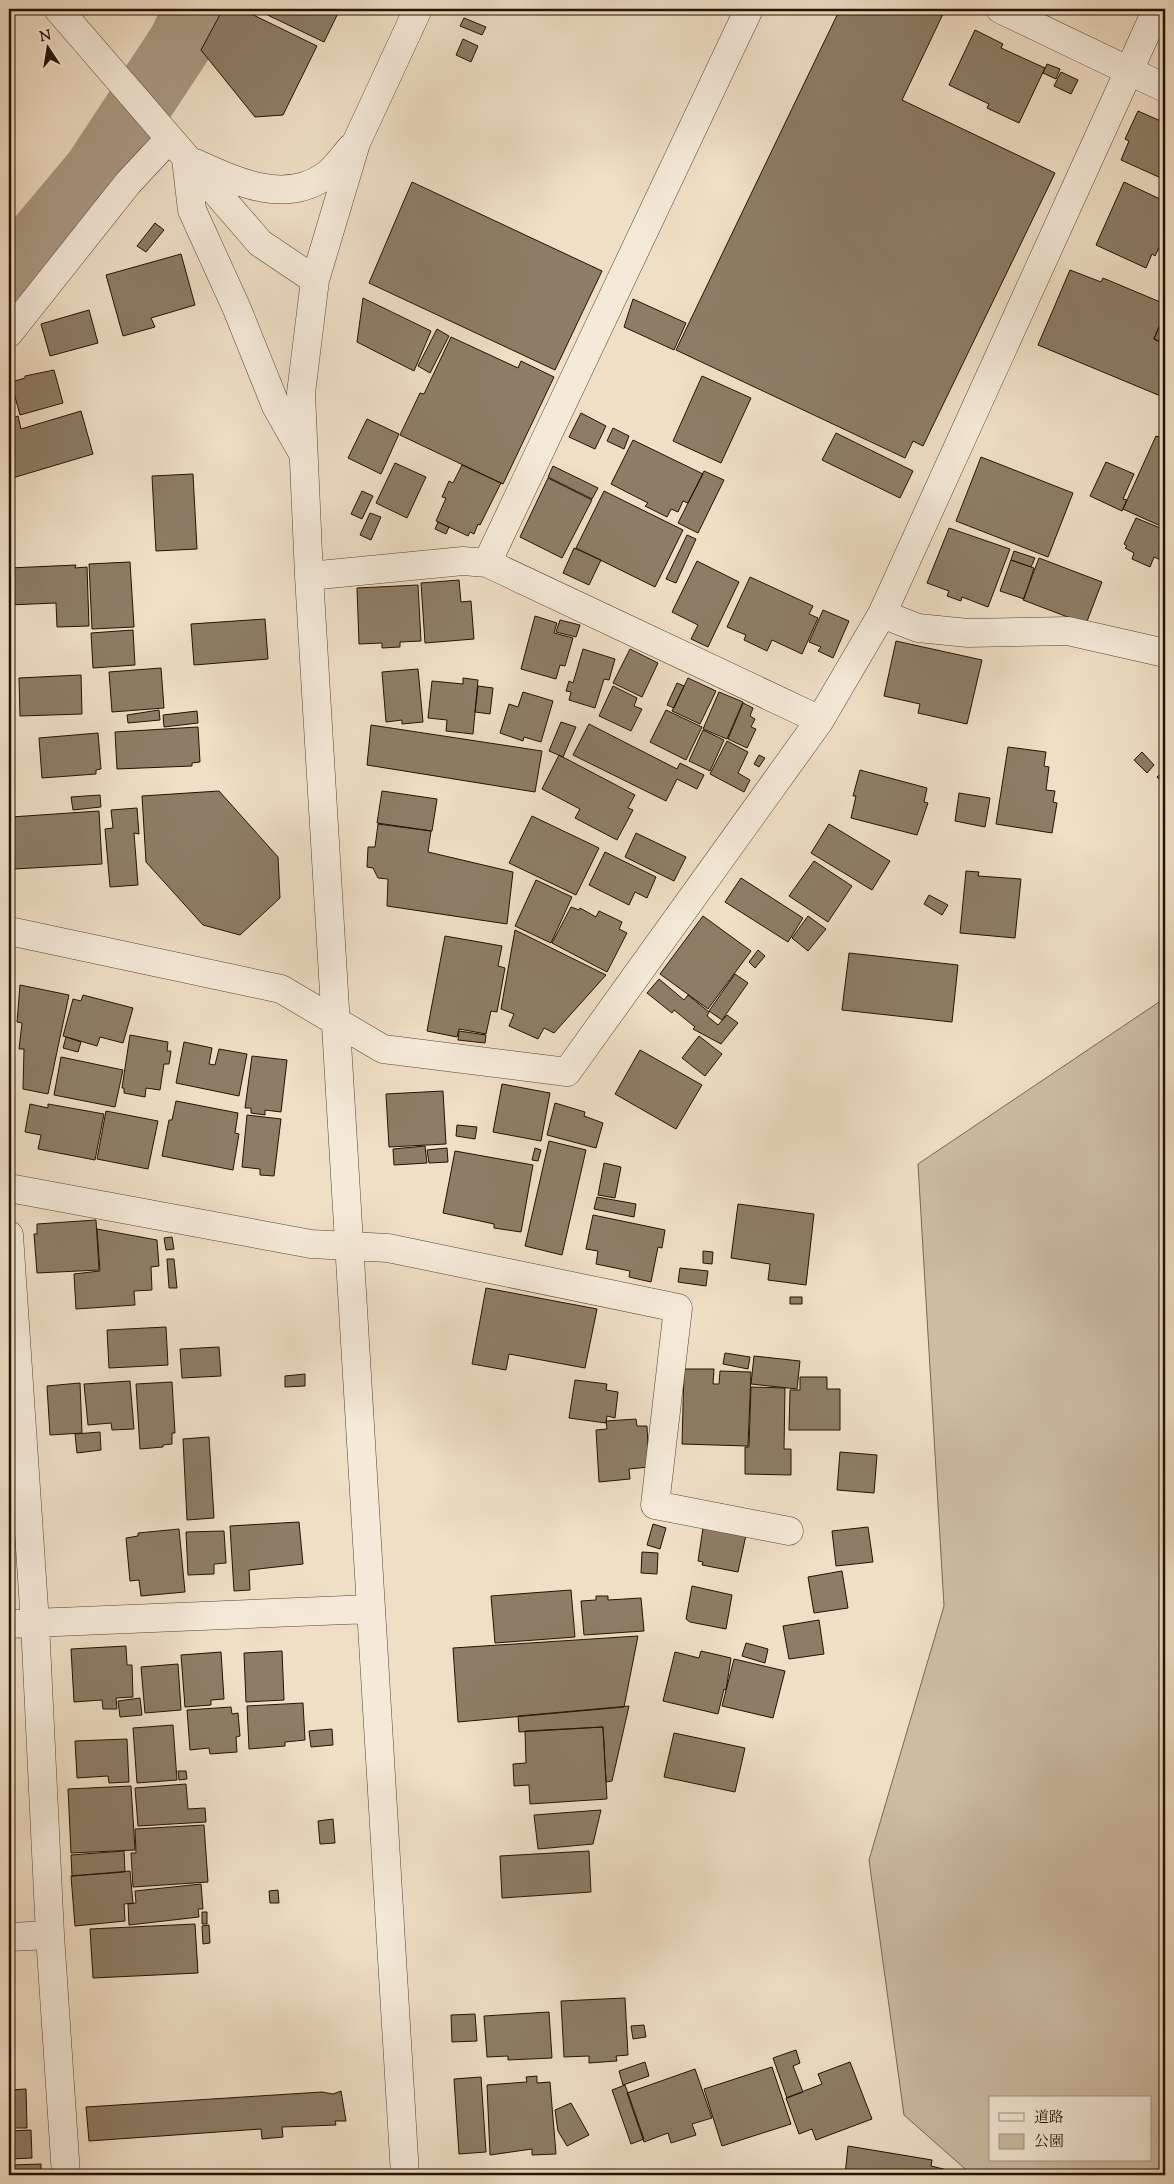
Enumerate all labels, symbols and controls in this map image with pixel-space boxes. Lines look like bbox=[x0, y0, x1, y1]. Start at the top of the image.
north arrow bbox=[22, 22, 72, 72]
text: N bbox=[38, 26, 53, 48]
legend bbox=[989, 2096, 1152, 2162]
text: 道路 bbox=[1034, 2108, 1064, 2129]
text: 公園 bbox=[1034, 2132, 1064, 2153]

